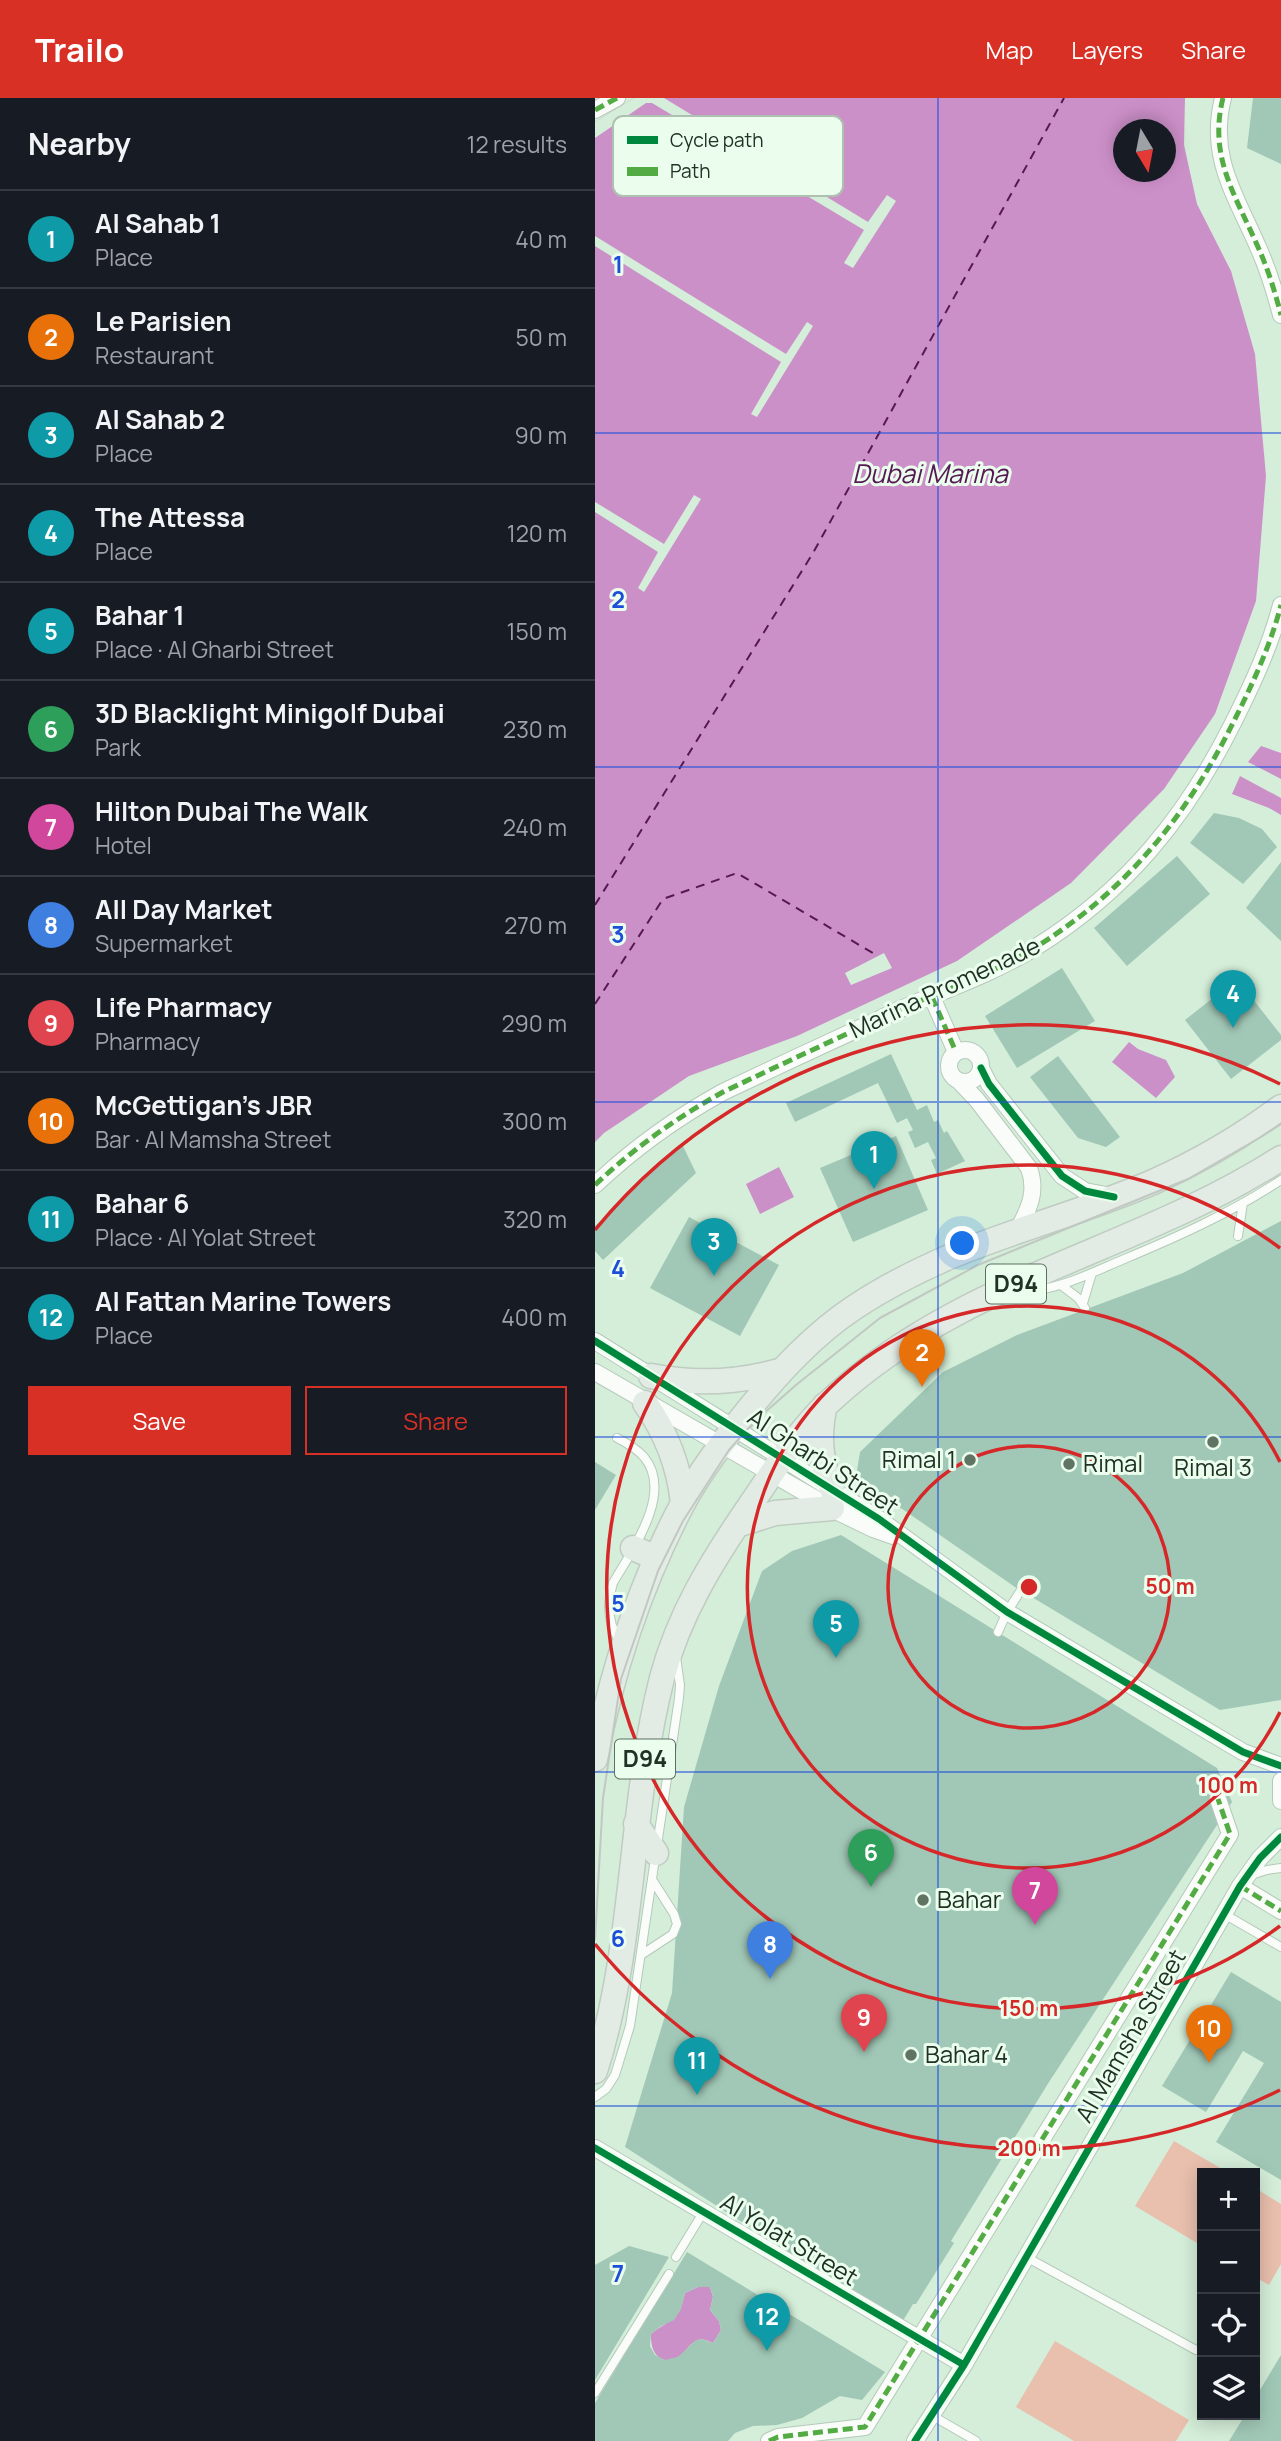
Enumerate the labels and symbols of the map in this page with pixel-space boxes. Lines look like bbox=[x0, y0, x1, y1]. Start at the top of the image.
legend bbox=[613, 116, 843, 196]
north arrow bbox=[1113, 119, 1176, 182]
text: Cycle path bbox=[670, 127, 764, 153]
text: Path bbox=[670, 158, 710, 184]
text: 1 bbox=[613, 248, 623, 280]
water label: Dubai Marina bbox=[852, 455, 1009, 491]
text: 2 bbox=[611, 583, 625, 615]
text: 3 bbox=[611, 918, 625, 950]
street label: Marina Promenade bbox=[844, 928, 1045, 1045]
pin: 4 bbox=[1210, 970, 1256, 1028]
pin: 1 bbox=[851, 1131, 897, 1189]
pin: 3 bbox=[691, 1218, 737, 1276]
your location bbox=[945, 1226, 979, 1260]
text: 4 bbox=[611, 1252, 625, 1284]
road number: D94 bbox=[986, 1264, 1046, 1303]
pin: 2 bbox=[899, 1329, 945, 1387]
street label: Al Gharbi Street bbox=[742, 1400, 906, 1522]
marker: Rimal 3 bbox=[1205, 1434, 1221, 1450]
place label: Rimal 1 bbox=[882, 1442, 956, 1475]
place label: Rimal bbox=[1083, 1446, 1143, 1479]
place label: Rimal 3 bbox=[1174, 1450, 1252, 1483]
marker: Rimal 1 bbox=[962, 1452, 978, 1468]
marker: Rimal bbox=[1061, 1456, 1077, 1472]
text: 50 m bbox=[1145, 1572, 1195, 1600]
centre of rings bbox=[1017, 1575, 1041, 1599]
text: 5 bbox=[611, 1587, 625, 1619]
pin: 5 bbox=[813, 1600, 859, 1658]
road number: D94 bbox=[615, 1740, 675, 1778]
text: 100 m bbox=[1198, 1771, 1258, 1799]
pin: 6 bbox=[848, 1829, 894, 1887]
pin: 7 bbox=[1012, 1867, 1058, 1925]
place label: Bahar bbox=[937, 1882, 1002, 1915]
marker: Bahar bbox=[915, 1892, 931, 1908]
pin: 8 bbox=[747, 1921, 793, 1979]
text: 6 bbox=[611, 1922, 625, 1954]
street label: Al Mamsha Street bbox=[1067, 1943, 1193, 2128]
pin: 9 bbox=[841, 1994, 887, 2052]
text: 150 m bbox=[1000, 1994, 1058, 2022]
pin: 10 bbox=[1186, 2005, 1232, 2063]
pin: 11 bbox=[674, 2037, 720, 2095]
place label: Bahar 4 bbox=[925, 2037, 1008, 2070]
marker: Bahar 4 bbox=[903, 2047, 919, 2063]
text: 200 m bbox=[997, 2134, 1061, 2162]
street label: Al Yolat Street bbox=[715, 2185, 865, 2293]
text: 7 bbox=[612, 2257, 624, 2289]
pin: 12 bbox=[744, 2293, 790, 2351]

